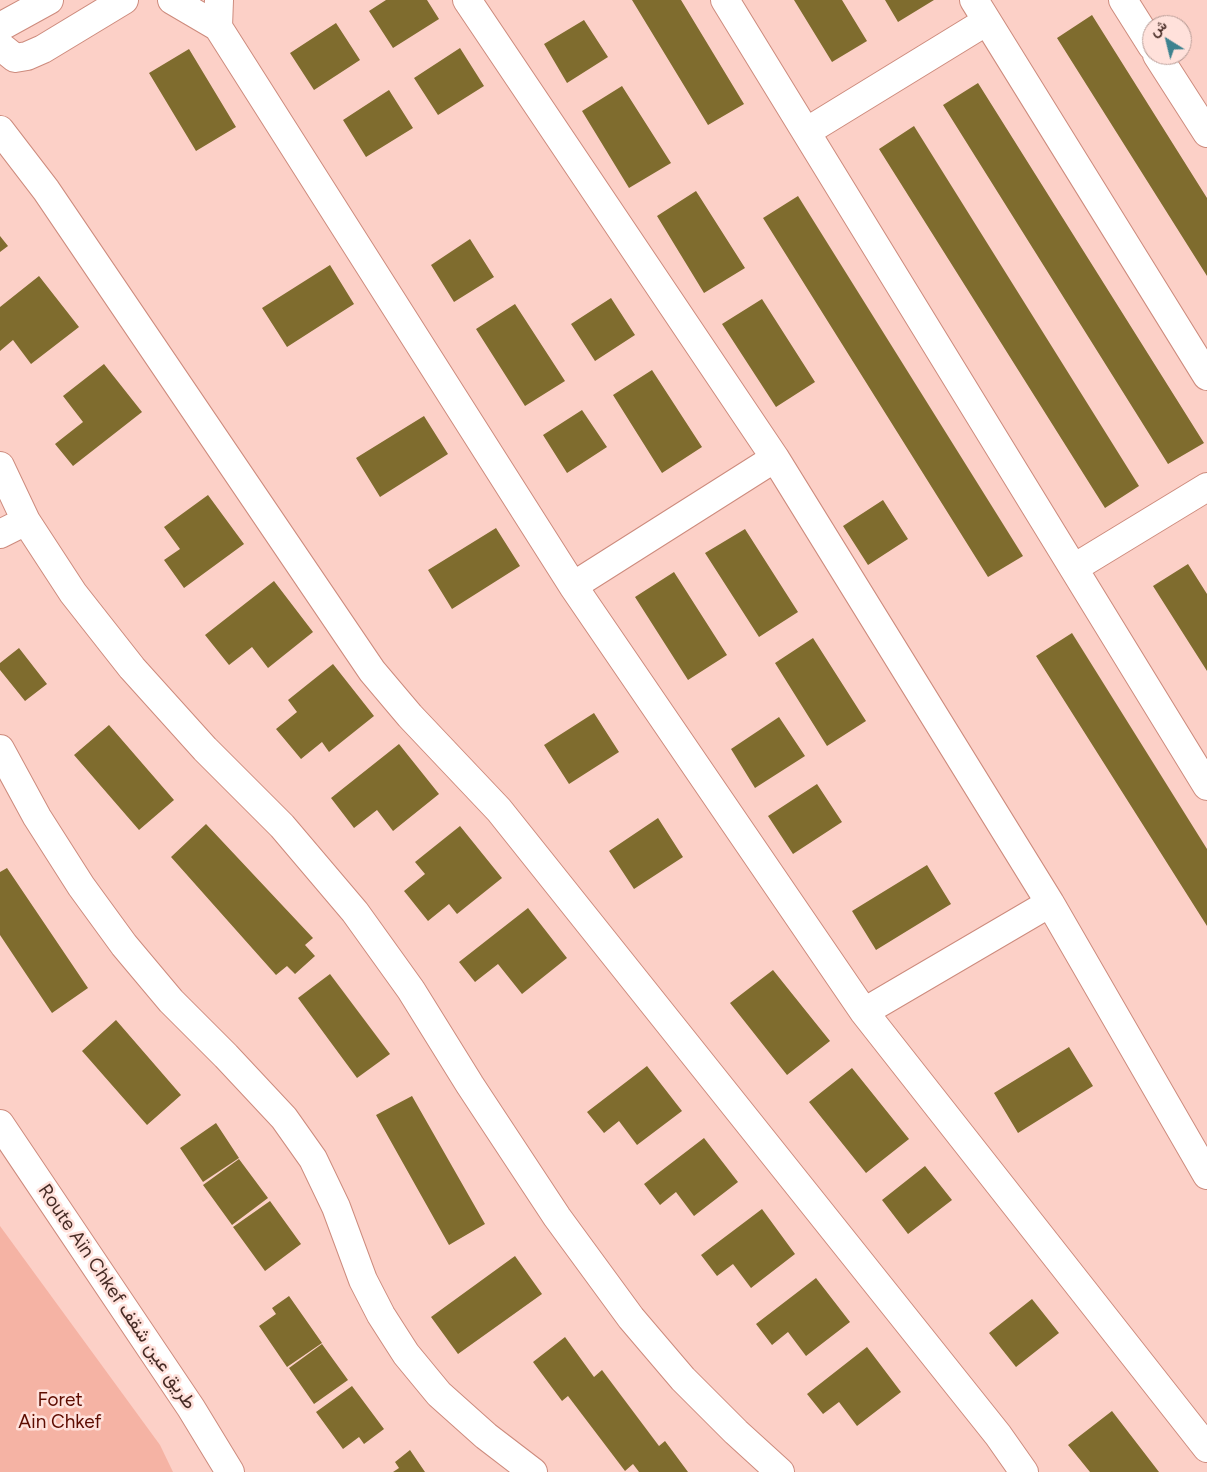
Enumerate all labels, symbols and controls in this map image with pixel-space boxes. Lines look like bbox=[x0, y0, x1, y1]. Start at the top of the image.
north arrow bbox=[1142, 15, 1192, 65]
text: ش bbox=[1147, 16, 1170, 40]
street label: Route Aïn Chkef طريق عين شقف bbox=[33, 1180, 201, 1414]
park label: Foret Ain Chkef bbox=[18, 1389, 102, 1433]

